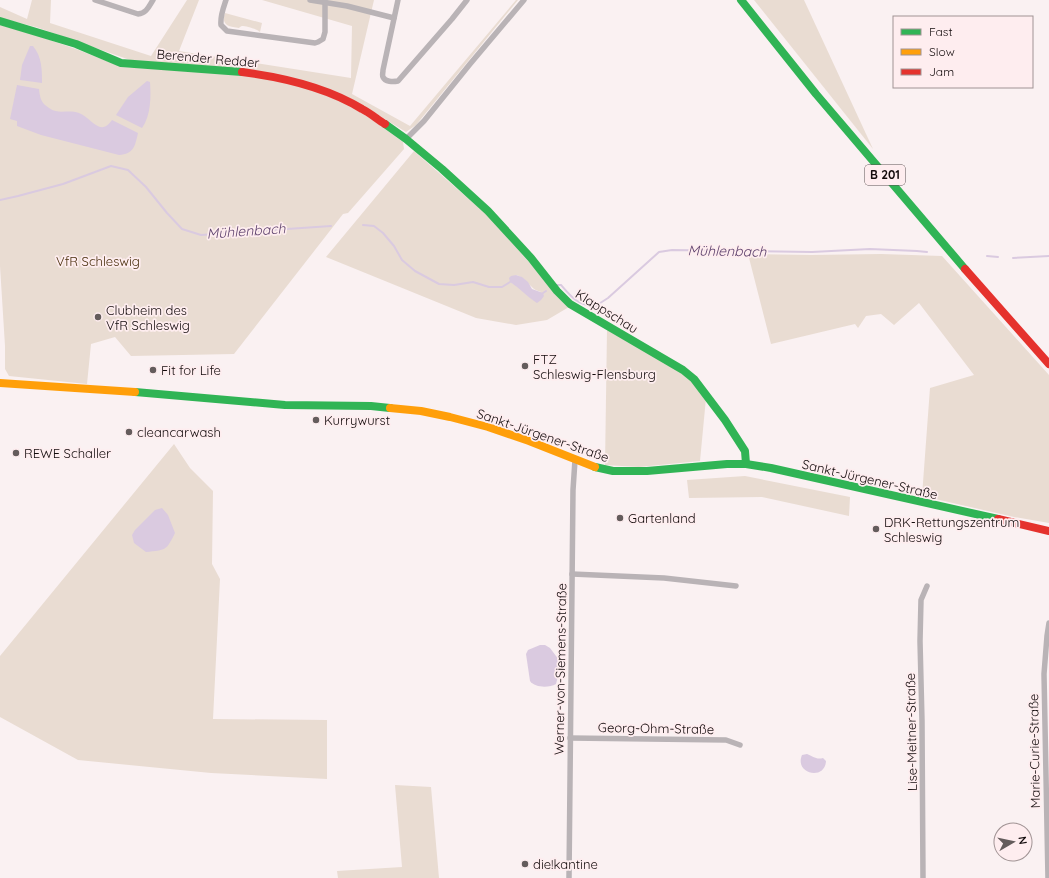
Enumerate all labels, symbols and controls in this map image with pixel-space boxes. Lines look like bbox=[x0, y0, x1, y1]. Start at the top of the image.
legend bbox=[893, 16, 1033, 88]
text: Fast bbox=[929, 24, 953, 39]
text: Slow bbox=[929, 44, 955, 59]
street label: Berender Redder bbox=[156, 46, 260, 70]
text: Jam bbox=[929, 64, 954, 79]
road number: B 201 bbox=[865, 165, 905, 185]
water label: Mühlenbach bbox=[206, 219, 287, 243]
water label: Mühlenbach bbox=[687, 241, 768, 261]
park label: VfR Schleswig bbox=[56, 253, 140, 269]
street label: Klappschau bbox=[573, 285, 641, 337]
place label: Clubheim des VfR Schleswig bbox=[106, 302, 190, 333]
marker: Clubheim des VfR Schleswig bbox=[93, 312, 103, 322]
place label: FTZ Schleswig-Flensburg bbox=[533, 351, 656, 382]
marker: FTZ Schleswig-Flensburg bbox=[520, 361, 530, 371]
place label: Fit for Life bbox=[161, 362, 221, 378]
marker: Fit for Life bbox=[148, 365, 158, 375]
street label: Sankt-Jürgener-Straße bbox=[475, 405, 611, 465]
place label: Kurrywurst bbox=[324, 412, 390, 428]
marker: Kurrywurst bbox=[311, 415, 321, 425]
place label: cleancarwash bbox=[137, 424, 221, 440]
marker: cleancarwash bbox=[124, 427, 134, 437]
place label: REWE Schaller bbox=[24, 445, 111, 461]
marker: REWE Schaller bbox=[11, 448, 21, 458]
street label: Sankt-Jürgener-Straße bbox=[801, 456, 939, 502]
place label: Gartenland bbox=[628, 510, 696, 526]
marker: Gartenland bbox=[615, 513, 625, 523]
place label: DRK-Rettungszentrum Schleswig bbox=[884, 514, 1019, 545]
marker: DRK-Rettungszentrum Schleswig bbox=[871, 524, 881, 534]
street label: Werner-von-Siemens-Straße bbox=[551, 583, 569, 755]
street label: Lise-Meitner-Straße bbox=[902, 673, 920, 791]
street label: Marie-Curie-Straße bbox=[1025, 694, 1043, 808]
street label: Georg-Ohm-Straße bbox=[598, 719, 714, 737]
north arrow bbox=[993, 822, 1033, 862]
text: N bbox=[1015, 835, 1030, 846]
place label: die!kantine bbox=[533, 856, 598, 872]
marker: die!kantine bbox=[520, 859, 530, 869]

